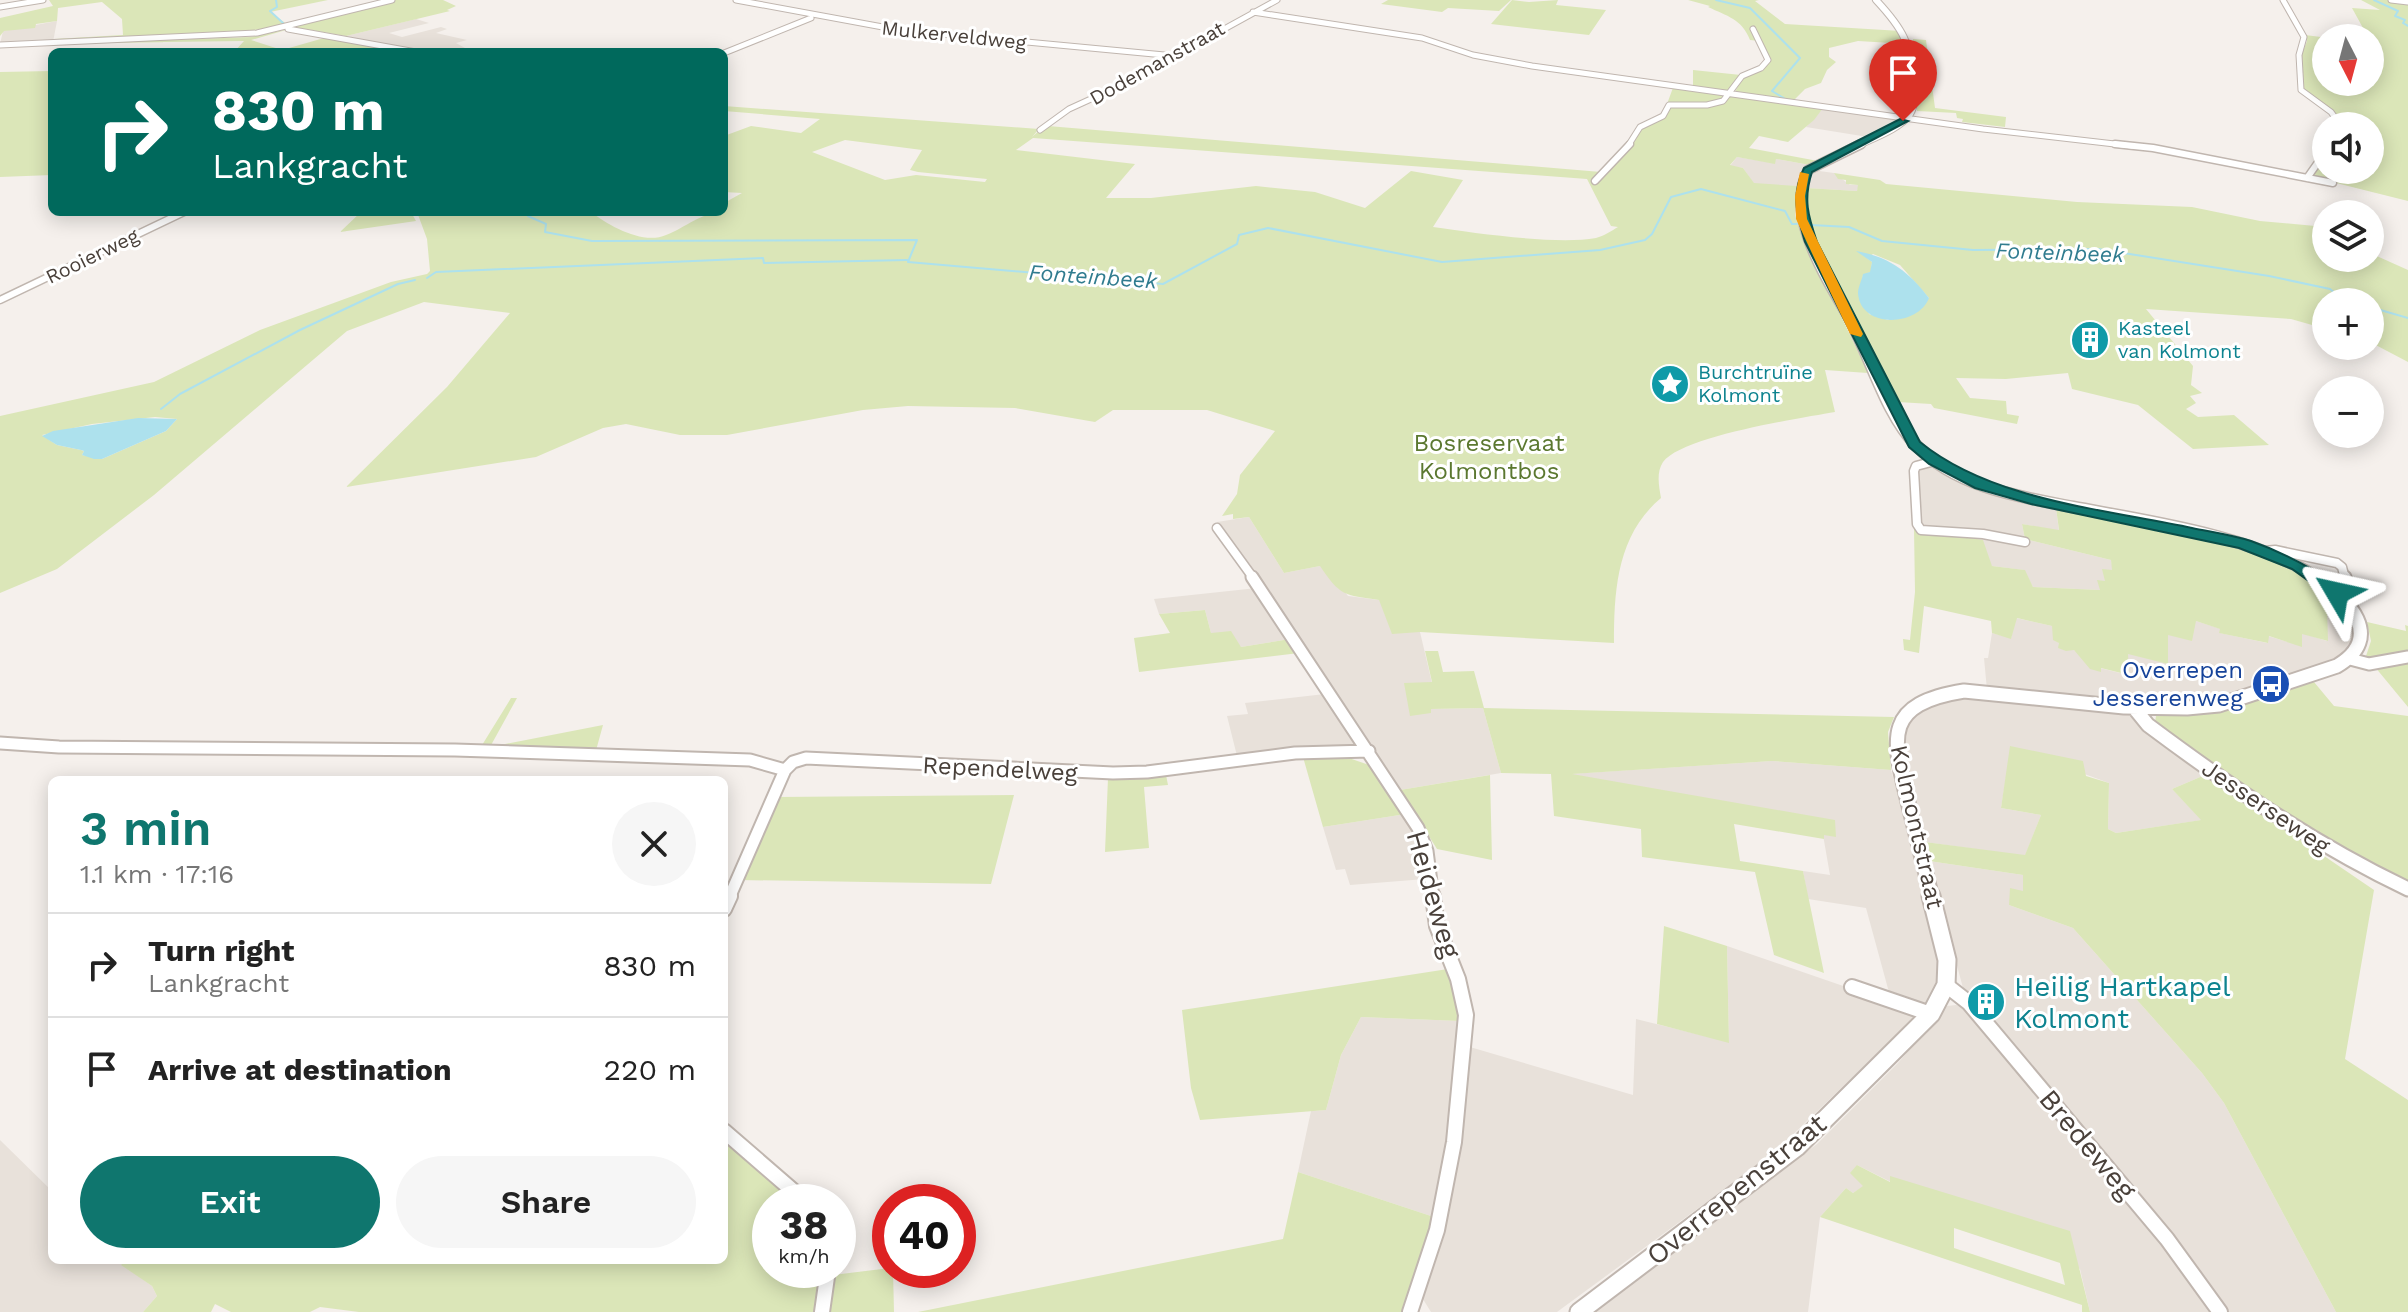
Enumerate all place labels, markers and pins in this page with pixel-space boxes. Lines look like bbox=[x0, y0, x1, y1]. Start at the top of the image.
pin bbox=[1869, 39, 1937, 121]
place label: Kasteel van Kolmont bbox=[2118, 316, 2241, 363]
building icon: Kasteel van Kolmont bbox=[2069, 319, 2111, 361]
place label: Burchtruïne Kolmont bbox=[1698, 360, 1813, 407]
place icon: Burchtruïne Kolmont bbox=[1649, 363, 1691, 405]
place label: Overrepen Jesserenweg bbox=[2092, 656, 2243, 712]
bus stop icon: Overrepen Jesserenweg bbox=[2250, 663, 2292, 705]
place label: Heilig Hartkapel Kolmont bbox=[2014, 970, 2231, 1035]
building icon: Heilig Hartkapel Kolmont bbox=[1965, 981, 2007, 1023]

